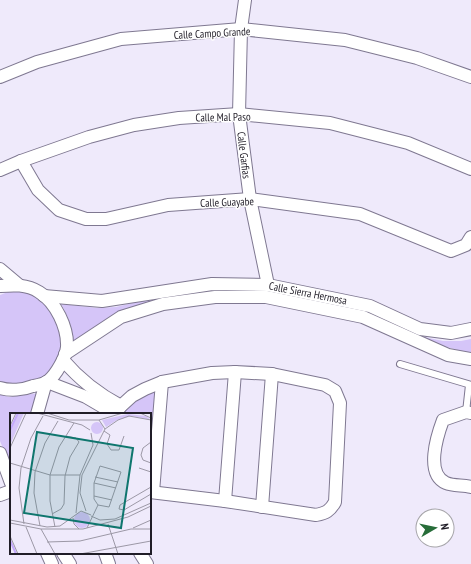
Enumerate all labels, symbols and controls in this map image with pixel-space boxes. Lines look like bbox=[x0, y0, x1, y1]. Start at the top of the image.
street label: Calle Campo Grande bbox=[173, 24, 251, 42]
street label: Calle Mal Paso bbox=[195, 110, 251, 124]
street label: Calle Garfias bbox=[234, 131, 254, 179]
street label: Calle Guayabe bbox=[200, 194, 255, 210]
street label: Calle Sierra Hermosa bbox=[268, 279, 348, 307]
inset map bbox=[10, 413, 151, 554]
north arrow bbox=[415, 508, 455, 548]
text: N bbox=[437, 522, 452, 531]

